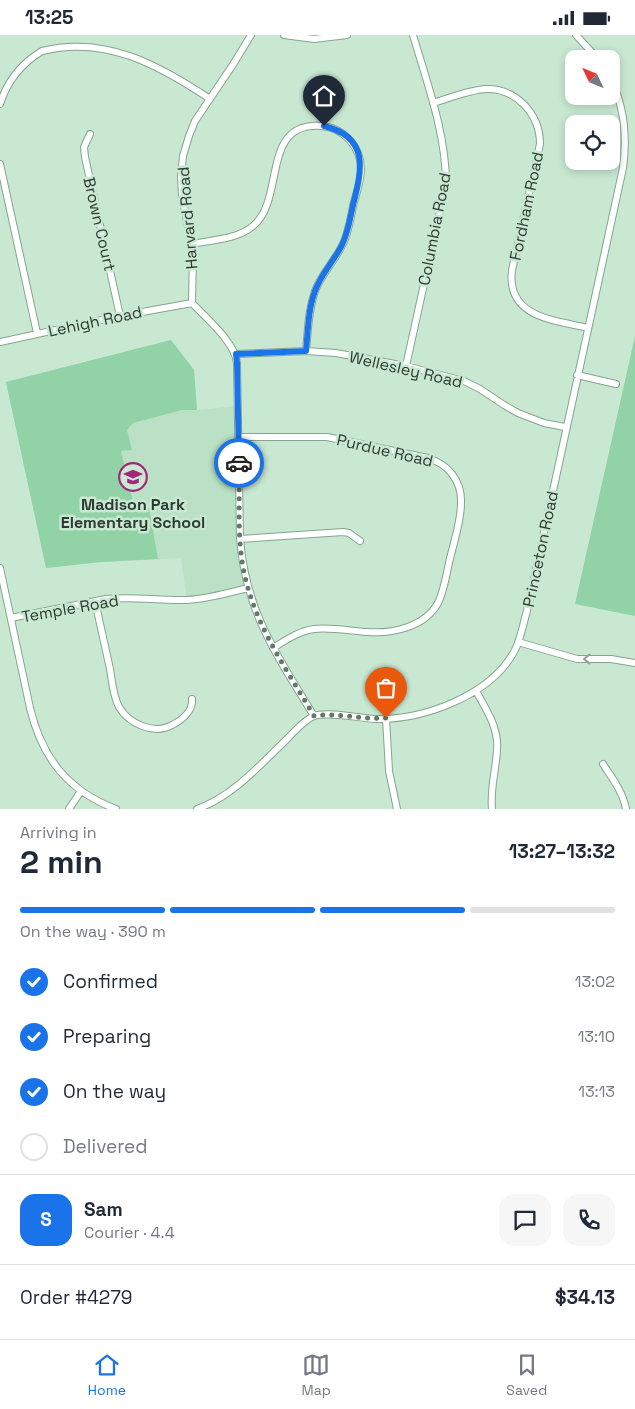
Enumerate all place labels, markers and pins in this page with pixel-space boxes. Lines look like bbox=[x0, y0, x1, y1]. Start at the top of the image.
pin bbox=[303, 75, 345, 126]
school or university icon: Madison Park Elementary School bbox=[118, 462, 148, 492]
place label: Madison Park Elementary School bbox=[61, 494, 205, 533]
pin bbox=[365, 667, 407, 718]

